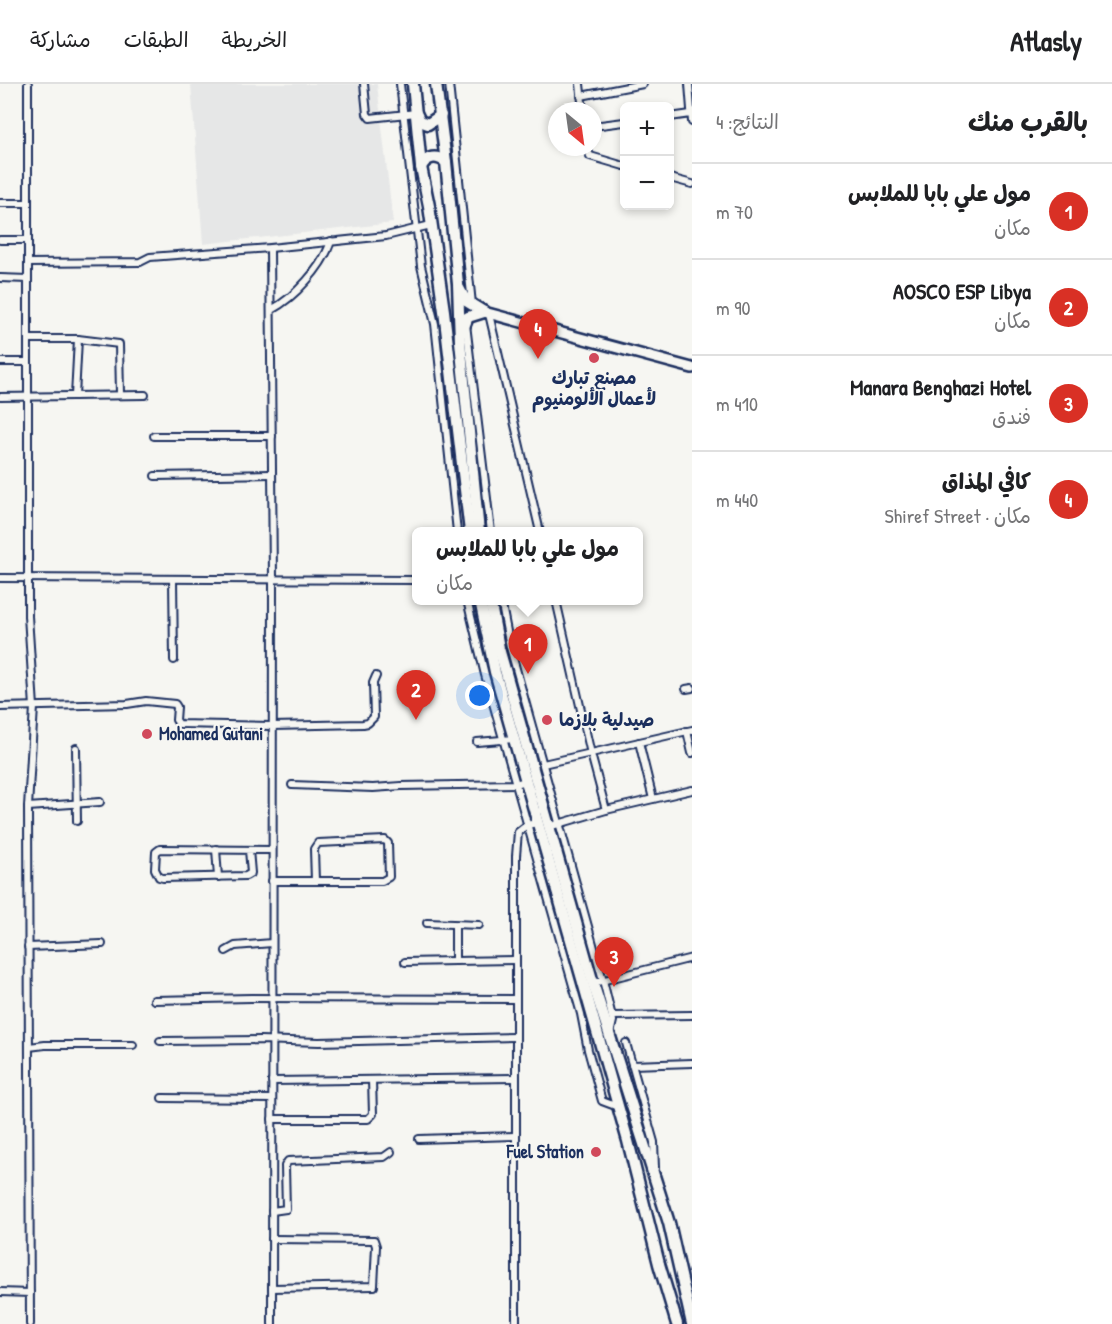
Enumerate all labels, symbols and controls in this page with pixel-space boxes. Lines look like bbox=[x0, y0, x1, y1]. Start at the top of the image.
text: Atlasly bbox=[1010, 22, 1082, 60]
text: مشاركة bbox=[30, 25, 91, 54]
text: الطبقات bbox=[124, 25, 189, 54]
text: الخريطة bbox=[222, 25, 287, 54]
north arrow bbox=[548, 102, 602, 156]
map controls bbox=[620, 102, 674, 210]
button: + bbox=[620, 102, 674, 156]
text: بالقرب منك bbox=[968, 104, 1088, 139]
text: النتائج: 4 bbox=[716, 108, 779, 135]
button: − bbox=[620, 156, 674, 210]
text: مول علي بابا للملابس bbox=[848, 178, 1031, 208]
text: 70 m bbox=[716, 198, 753, 225]
text: 1 bbox=[1065, 198, 1072, 225]
text: مكان bbox=[994, 214, 1031, 241]
text: AOSCO ESP Libya bbox=[893, 276, 1031, 306]
text: 90 m bbox=[716, 294, 751, 321]
text: 2 bbox=[1064, 294, 1073, 321]
text: مكان bbox=[994, 307, 1031, 334]
pin: 4 bbox=[518, 310, 558, 359]
marker: مصنع تبارك لأعمال الألومنيوم bbox=[587, 351, 601, 365]
place label: مصنع تبارك لأعمال الألومنيوم bbox=[532, 365, 656, 413]
text: Manara Benghazi Hotel bbox=[850, 372, 1031, 402]
text: 410 m bbox=[716, 390, 758, 417]
text: 3 bbox=[1064, 390, 1073, 417]
text: فندق bbox=[992, 403, 1031, 430]
text: كافي المذاق bbox=[942, 466, 1031, 496]
text: 440 m bbox=[716, 486, 758, 513]
text: 4 bbox=[1065, 486, 1072, 513]
text: مكان · Shiref Street bbox=[885, 502, 1031, 529]
popup bbox=[412, 527, 643, 605]
text: مول علي بابا للملابس bbox=[436, 533, 619, 563]
text: مكان bbox=[436, 569, 473, 596]
pin: 1 bbox=[508, 624, 548, 674]
pin: 2 bbox=[396, 670, 436, 720]
your location bbox=[465, 681, 494, 710]
place label: صيدلية بلازما bbox=[559, 707, 654, 732]
marker: صيدلية بلازما bbox=[540, 713, 554, 727]
place label: Mohamed Gutani bbox=[159, 721, 263, 746]
marker: Mohamed Gutani bbox=[140, 727, 154, 741]
pin: 3 bbox=[594, 938, 634, 987]
place label: Fuel Station bbox=[506, 1139, 584, 1164]
marker: Fuel Station bbox=[589, 1145, 603, 1159]

